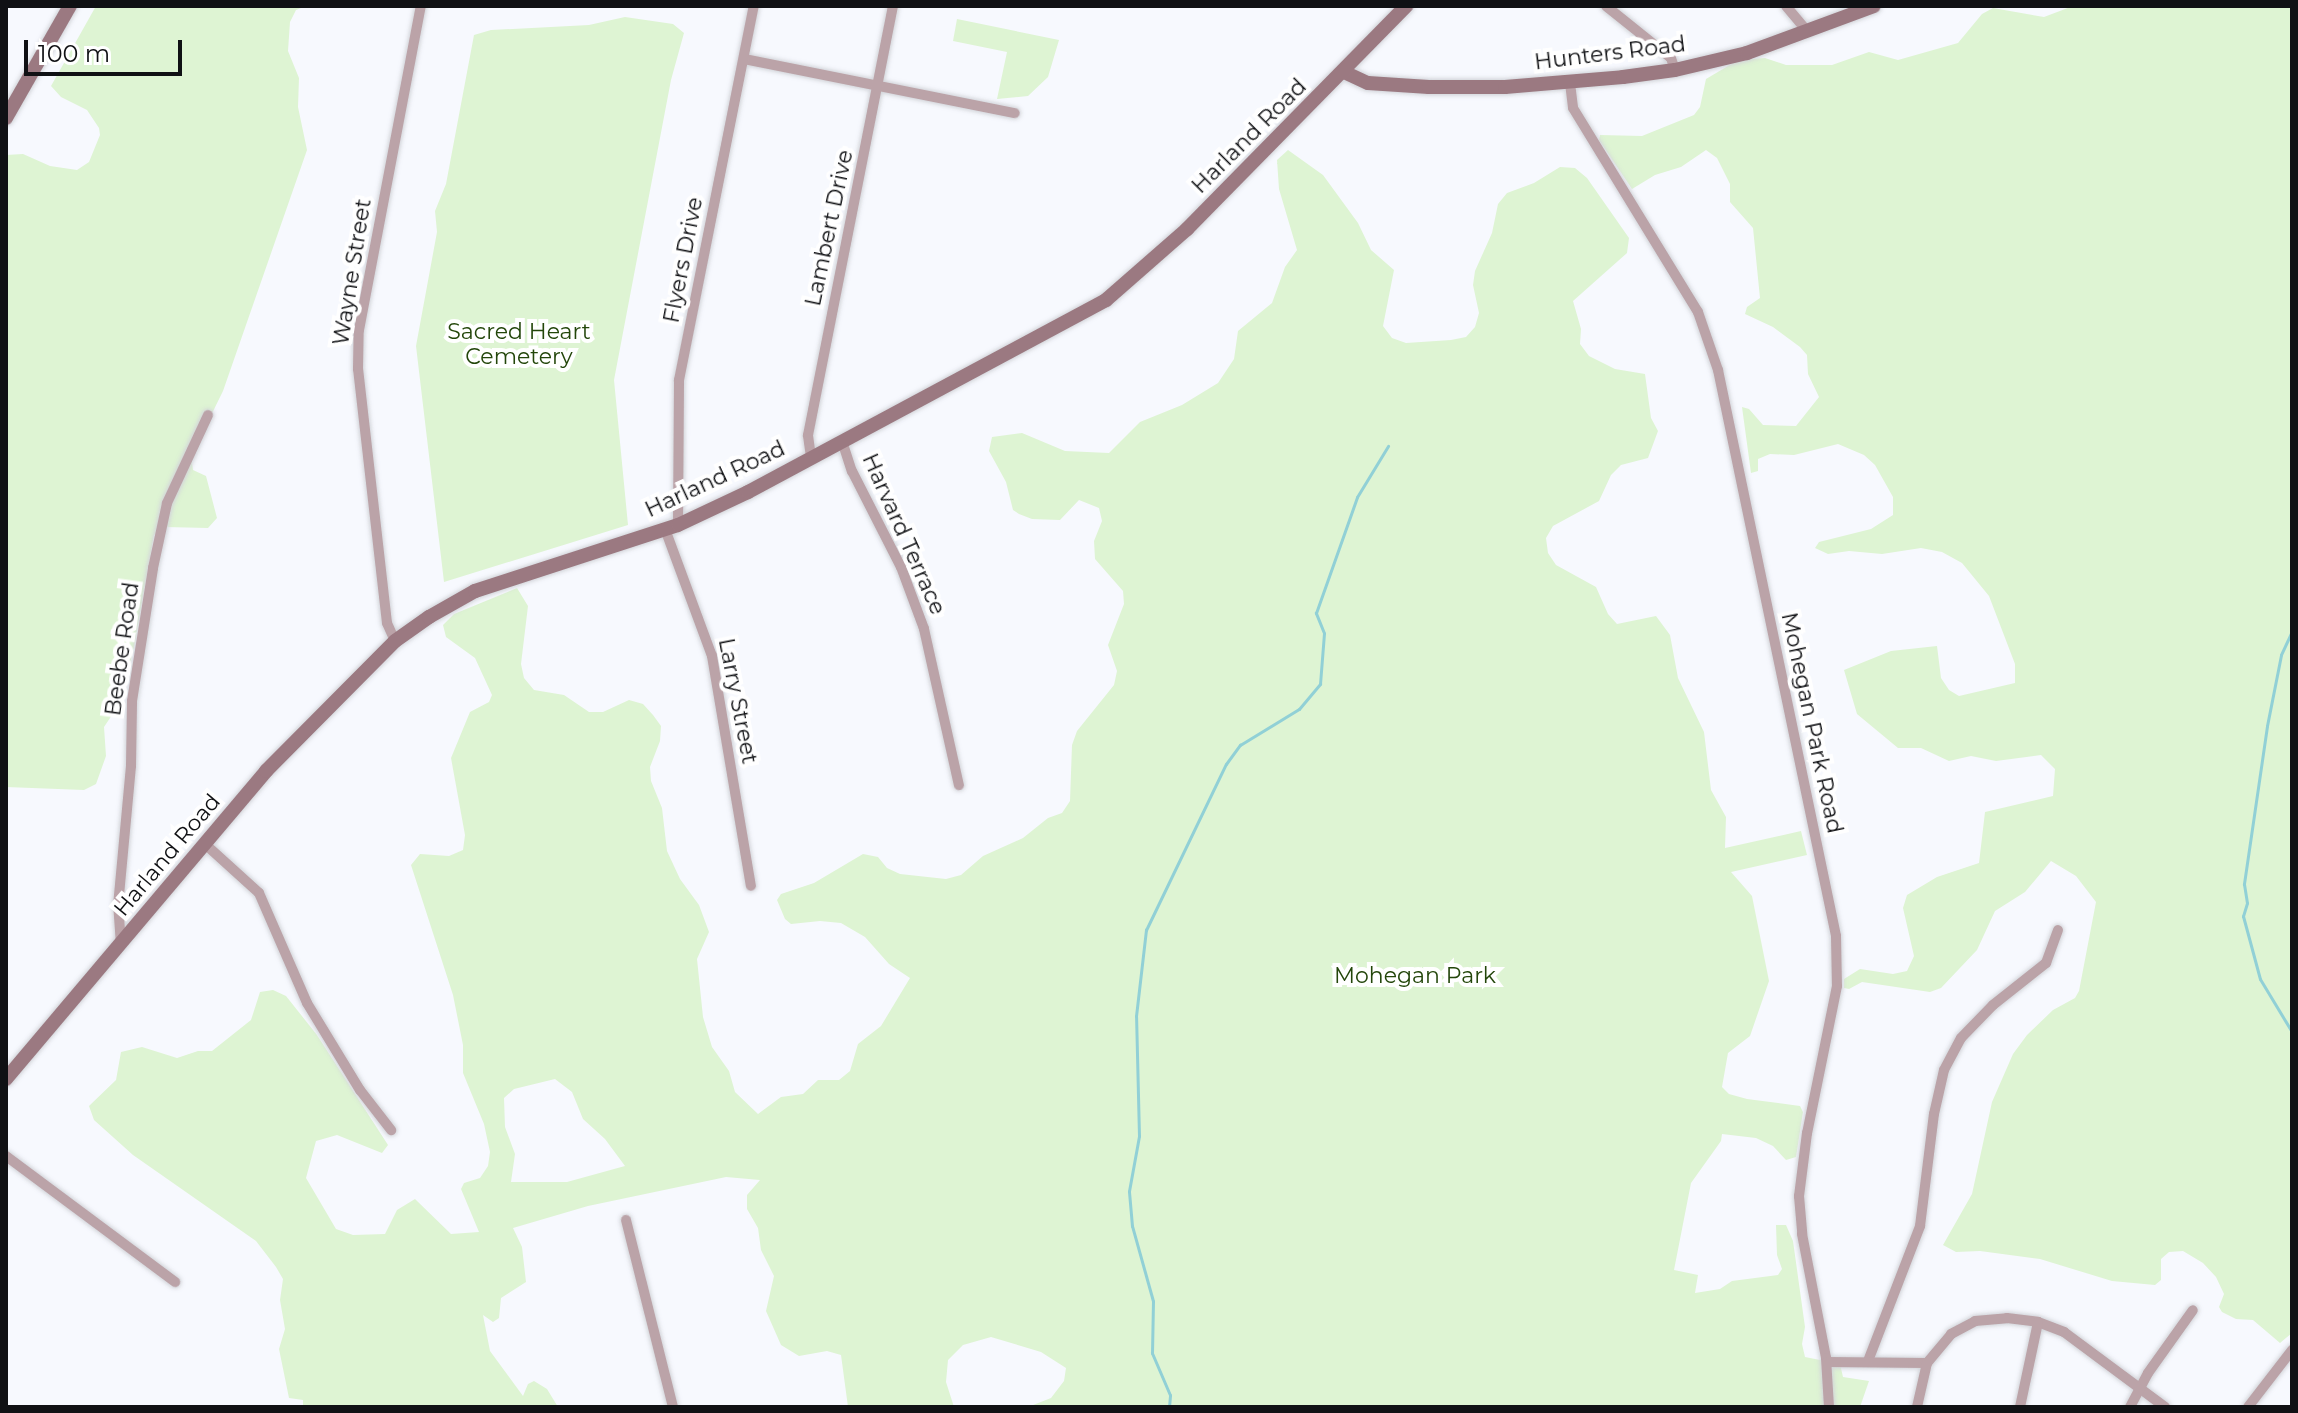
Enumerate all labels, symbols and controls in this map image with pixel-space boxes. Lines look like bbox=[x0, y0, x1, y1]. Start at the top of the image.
scale bar bbox=[28, 24, 186, 74]
street label: Hunters Road bbox=[1533, 31, 1687, 75]
text: 100 m bbox=[38, 39, 110, 68]
street label: Harland Road bbox=[1186, 73, 1312, 199]
street label: Lambert Drive bbox=[800, 148, 858, 308]
street label: Flyers Drive bbox=[658, 195, 708, 325]
street label: Wayne Street bbox=[327, 197, 377, 347]
park label: Sacred Heart Cemetery bbox=[447, 318, 591, 370]
street label: Harland Road bbox=[641, 435, 789, 523]
street label: Harvard Terrace bbox=[857, 449, 951, 619]
street label: Beebe Road bbox=[100, 580, 144, 718]
street label: Mohegan Park Road bbox=[1776, 610, 1848, 836]
street label: Larry Street bbox=[713, 636, 763, 766]
street label: Harland Road bbox=[108, 788, 226, 922]
park label: Mohegan Park bbox=[1334, 963, 1496, 989]

